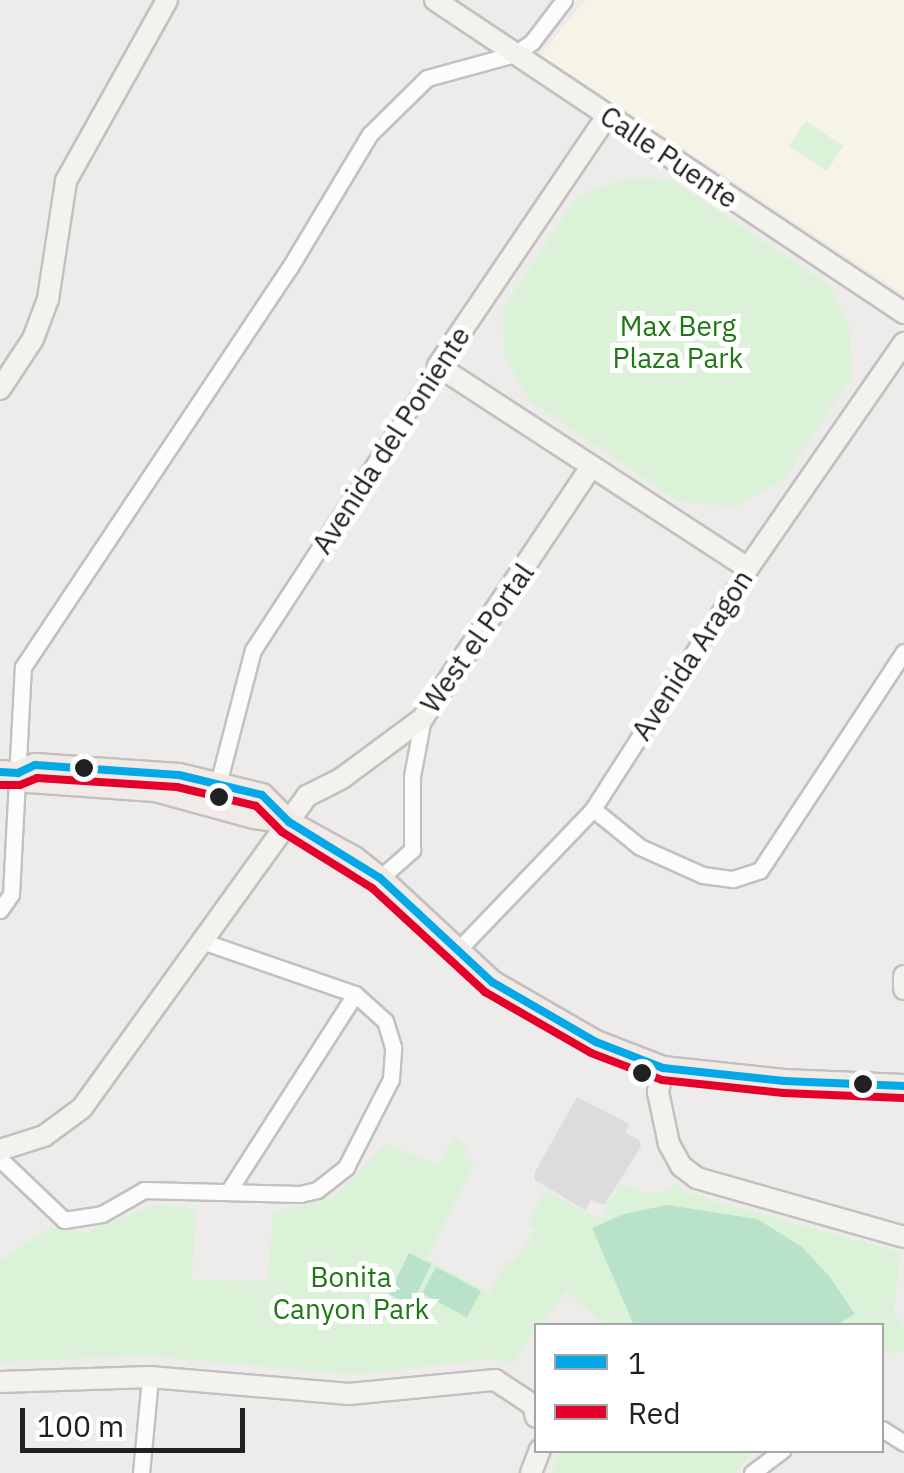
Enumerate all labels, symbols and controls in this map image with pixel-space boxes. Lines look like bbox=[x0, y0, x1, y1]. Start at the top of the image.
street label: Calle Puente bbox=[594, 99, 744, 215]
park label: Max Berg Plaza Park bbox=[613, 309, 743, 375]
street label: Avenida del Poniente bbox=[305, 320, 477, 560]
street label: West el Portal bbox=[413, 557, 541, 719]
street label: Avenida Aragon bbox=[624, 564, 760, 746]
unlabelled marker bbox=[74, 758, 94, 778]
unlabelled marker bbox=[209, 787, 229, 807]
unlabelled marker bbox=[632, 1063, 652, 1083]
unlabelled marker bbox=[853, 1074, 873, 1094]
park label: Bonita Canyon Park bbox=[273, 1260, 429, 1326]
legend bbox=[534, 1323, 884, 1453]
text: 1 bbox=[628, 1343, 646, 1382]
scale bar bbox=[25, 1388, 250, 1450]
text: Red bbox=[628, 1393, 681, 1432]
text: 100 m bbox=[37, 1406, 124, 1445]

